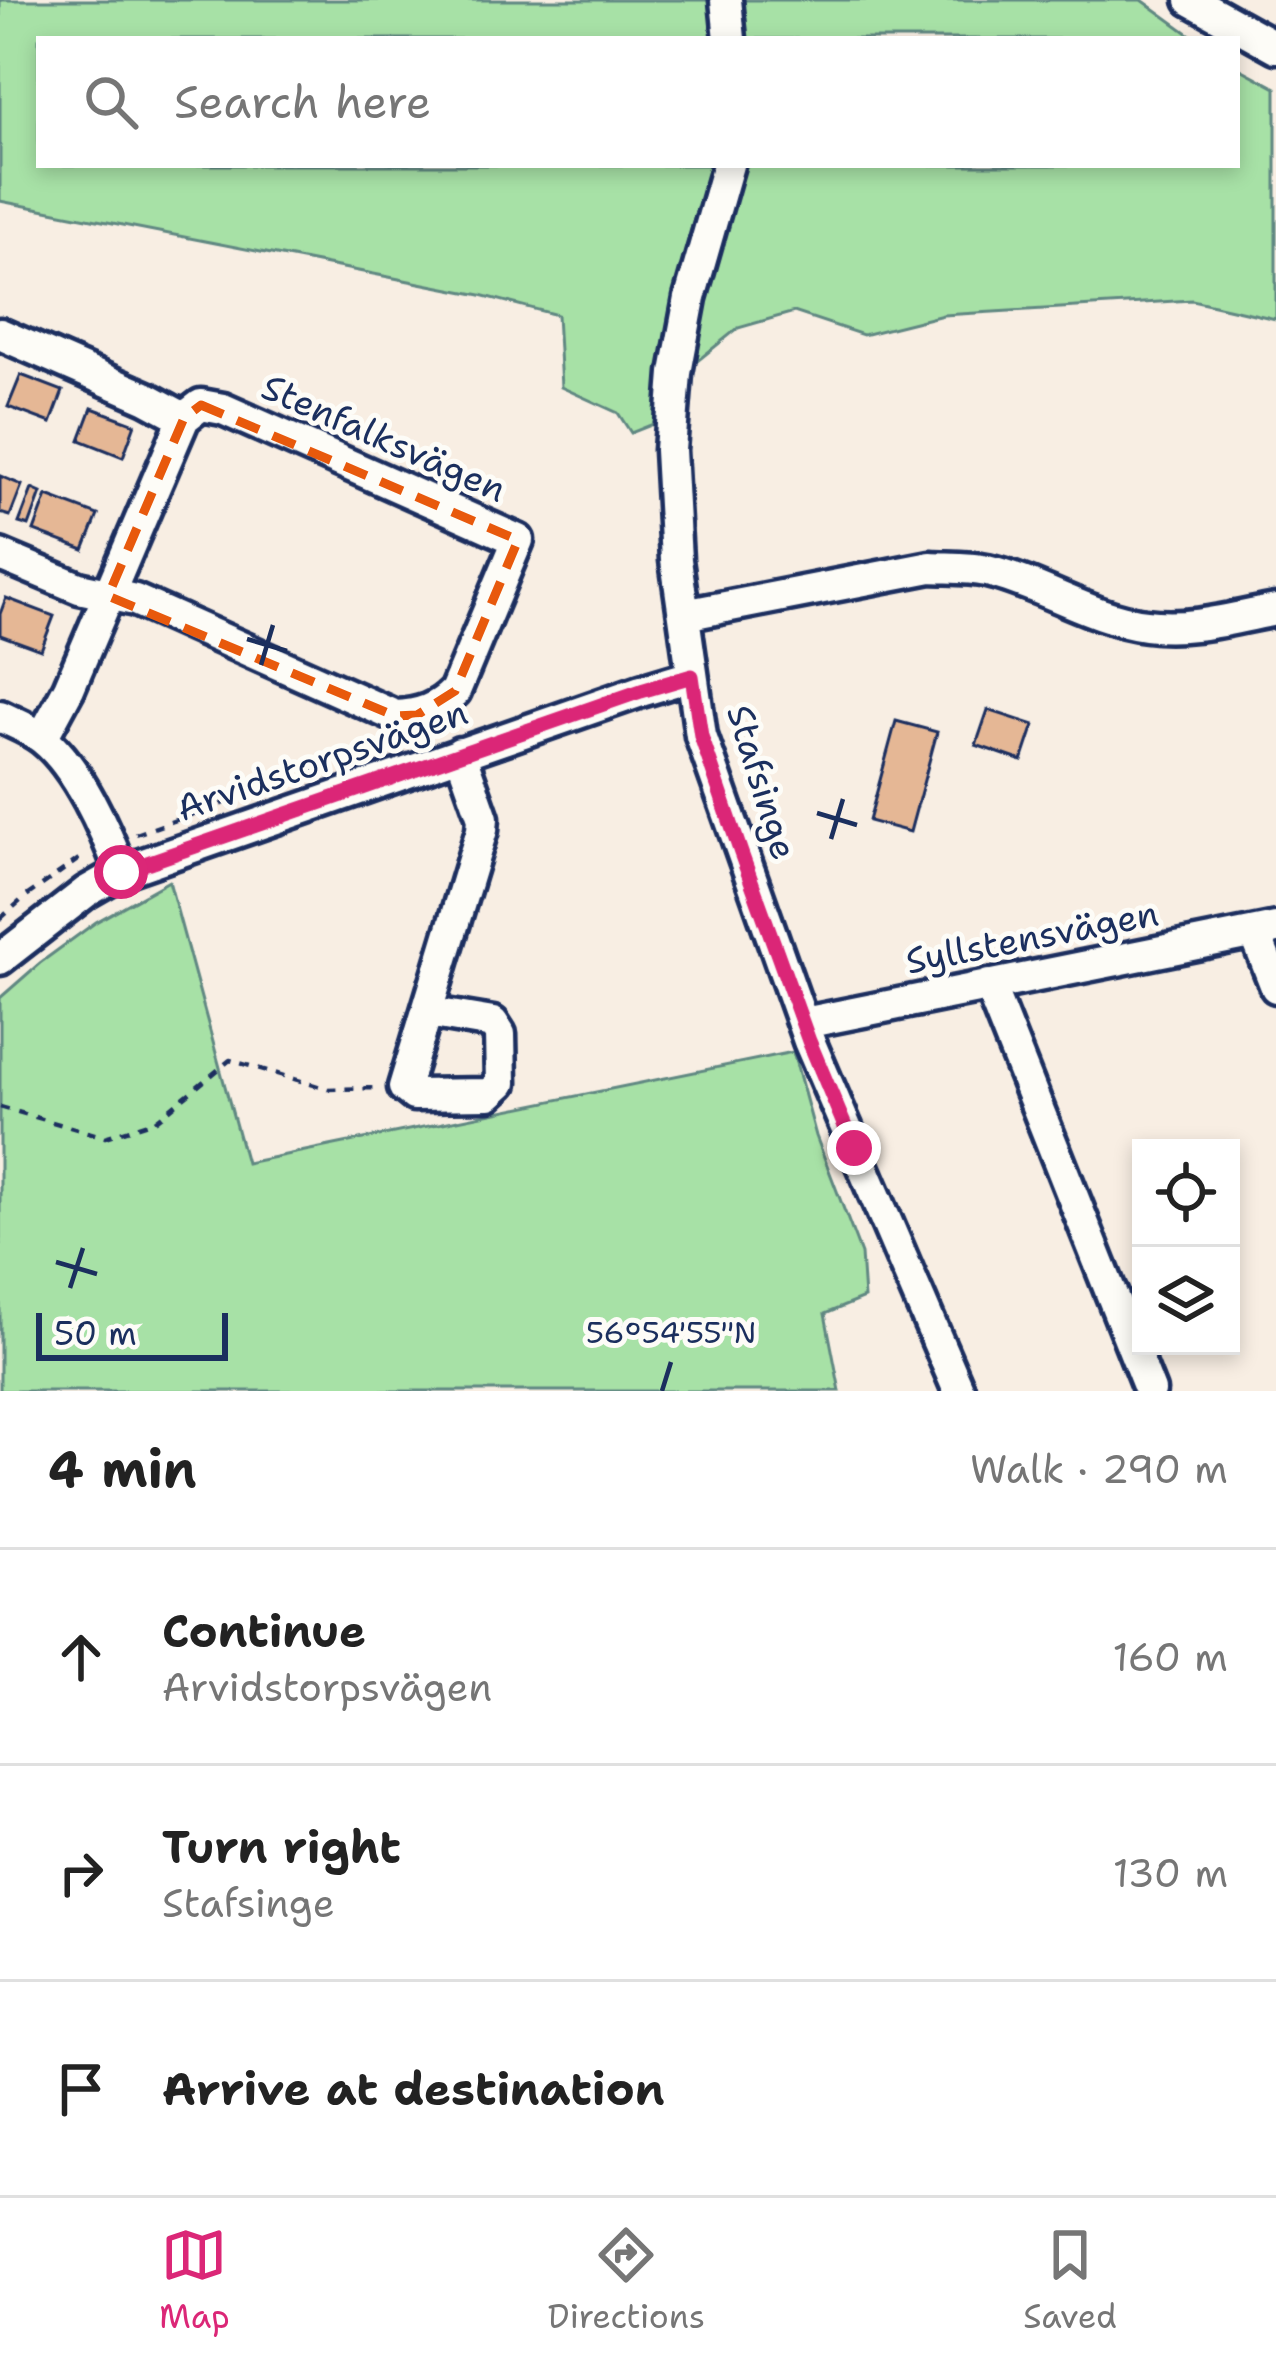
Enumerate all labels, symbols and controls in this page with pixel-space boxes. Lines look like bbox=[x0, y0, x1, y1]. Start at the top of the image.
search box bbox=[36, 36, 1240, 168]
icon: search bbox=[78, 69, 144, 135]
text: Search here bbox=[174, 72, 431, 132]
street label: Stenfalksvägen bbox=[254, 362, 514, 514]
street label: Arvidstorpsvägen bbox=[170, 687, 474, 833]
street label: Stafsinge bbox=[715, 699, 809, 865]
route start bbox=[94, 845, 148, 899]
street label: Syllstensvägen bbox=[902, 888, 1162, 986]
route end bbox=[827, 1121, 881, 1175]
map controls bbox=[1132, 1139, 1240, 1355]
button: locate bbox=[1132, 1139, 1240, 1247]
button: layers bbox=[1132, 1247, 1240, 1355]
scale bar bbox=[36, 1307, 228, 1360]
text: 50 m bbox=[54, 1311, 137, 1356]
text: 56°54'55"N bbox=[586, 1312, 756, 1353]
text: 4 min bbox=[48, 1435, 197, 1503]
text: Walk · 290 m bbox=[970, 1443, 1228, 1495]
text: Continue bbox=[162, 1601, 366, 1661]
icon: ahead bbox=[48, 1624, 114, 1690]
text: 160 m bbox=[1113, 1631, 1228, 1683]
text: Arvidstorpsvägen bbox=[162, 1661, 492, 1713]
text: Turn right bbox=[162, 1817, 401, 1877]
icon: right bbox=[48, 1840, 114, 1906]
text: 130 m bbox=[1113, 1847, 1228, 1899]
text: Stafsinge bbox=[162, 1877, 335, 1929]
icon: arrive bbox=[48, 2056, 114, 2122]
text: Arrive at destination bbox=[162, 2059, 665, 2119]
tab: Map bbox=[159, 2222, 230, 2339]
tab: Directions bbox=[548, 2222, 705, 2339]
tab: Saved bbox=[1023, 2222, 1117, 2339]

